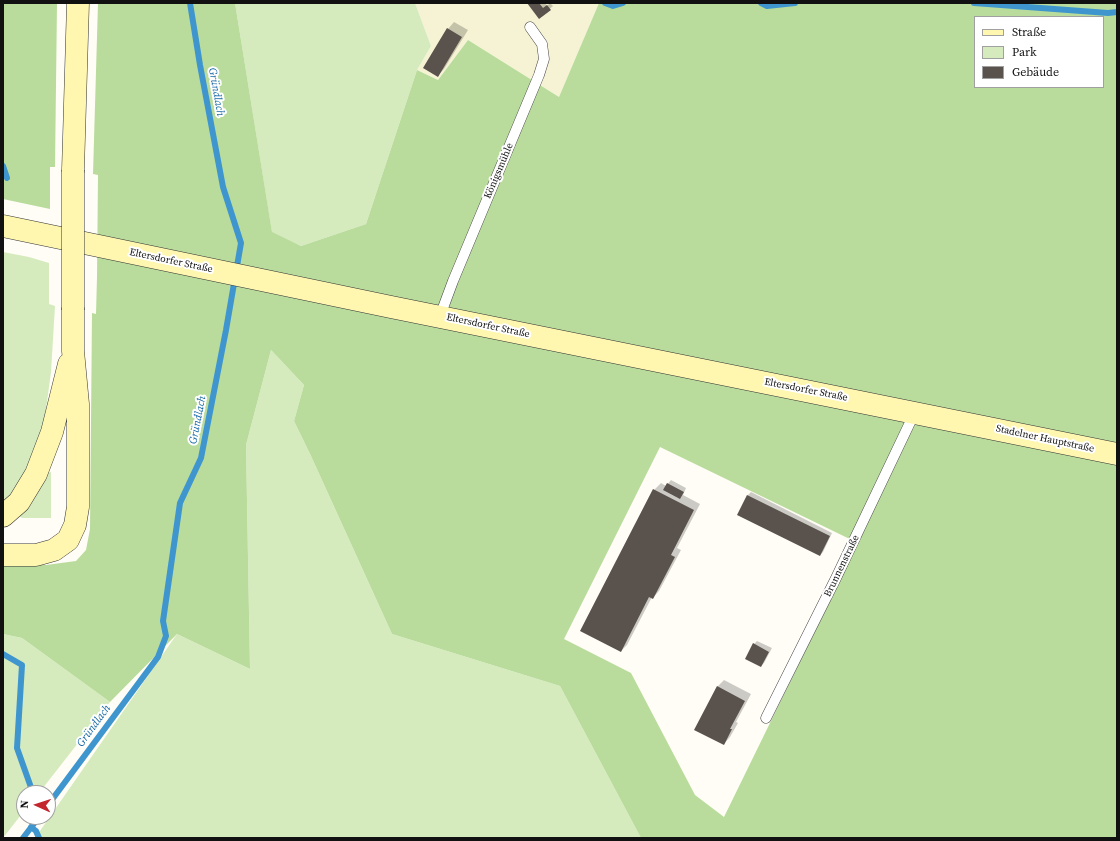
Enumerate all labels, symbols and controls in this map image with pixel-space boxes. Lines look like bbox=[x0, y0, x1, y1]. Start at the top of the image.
legend bbox=[974, 16, 1104, 88]
text: Straße bbox=[1012, 24, 1046, 40]
text: Park bbox=[1012, 44, 1037, 60]
text: Gebäude bbox=[1012, 64, 1059, 80]
water label: Gründlach bbox=[205, 67, 227, 117]
street label: Königsmühle bbox=[482, 141, 516, 201]
street label: Eltersdorfer Straße bbox=[128, 246, 214, 276]
street label: Eltersdorfer Straße bbox=[445, 311, 531, 341]
street label: Eltersdorfer Straße bbox=[763, 376, 849, 404]
water label: Gründlach bbox=[187, 395, 209, 445]
street label: Stadelner Hauptstraße bbox=[995, 423, 1095, 455]
street label: Brunnenstraße bbox=[822, 533, 862, 599]
water label: Gründlach bbox=[74, 702, 114, 750]
north arrow bbox=[16, 785, 56, 825]
text: N bbox=[17, 800, 32, 809]

